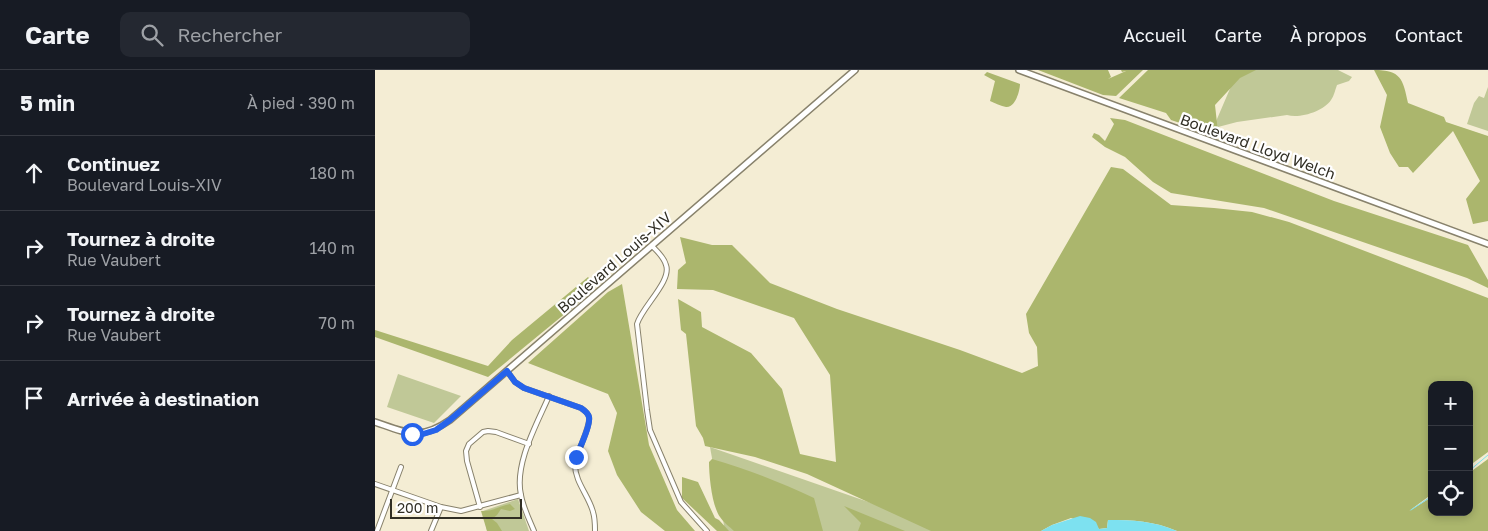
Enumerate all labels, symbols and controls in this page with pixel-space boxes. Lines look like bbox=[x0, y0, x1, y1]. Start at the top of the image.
search box bbox=[120, 12, 470, 57]
text: Carte bbox=[25, 20, 90, 49]
icon: search bbox=[138, 21, 166, 49]
text: Rechercher bbox=[178, 23, 282, 46]
text: Accueil bbox=[1123, 24, 1187, 46]
text: Carte bbox=[1215, 24, 1262, 46]
text: À propos bbox=[1290, 24, 1367, 46]
text: Contact bbox=[1395, 24, 1463, 46]
text: 5 min bbox=[20, 90, 75, 116]
text: À pied · 390 m bbox=[247, 93, 355, 113]
street label: Boulevard Lloyd Welch bbox=[1178, 110, 1338, 182]
text: Continuez bbox=[67, 152, 160, 175]
icon: ahead bbox=[20, 159, 48, 187]
text: 180 m bbox=[309, 163, 355, 183]
text: Boulevard Louis-XIV bbox=[67, 175, 222, 195]
street label: Boulevard Louis-XIV bbox=[553, 208, 675, 316]
text: Tournez à droite bbox=[67, 227, 215, 250]
icon: right bbox=[20, 234, 48, 262]
text: 140 m bbox=[309, 238, 355, 258]
text: Rue Vaubert bbox=[67, 250, 161, 270]
text: Tournez à droite bbox=[67, 302, 215, 325]
icon: right bbox=[20, 309, 48, 337]
text: 70 m bbox=[318, 313, 355, 333]
text: Rue Vaubert bbox=[67, 325, 161, 345]
map controls bbox=[1428, 381, 1473, 516]
button: + bbox=[1428, 381, 1473, 426]
icon: arrive bbox=[20, 384, 48, 412]
text: Arrivée à destination bbox=[67, 387, 259, 410]
route start bbox=[401, 423, 424, 446]
button: − bbox=[1428, 426, 1473, 471]
route end bbox=[565, 446, 588, 469]
button: locate bbox=[1428, 471, 1473, 516]
scale bar bbox=[390, 496, 523, 519]
text: 200 m bbox=[397, 499, 438, 516]

